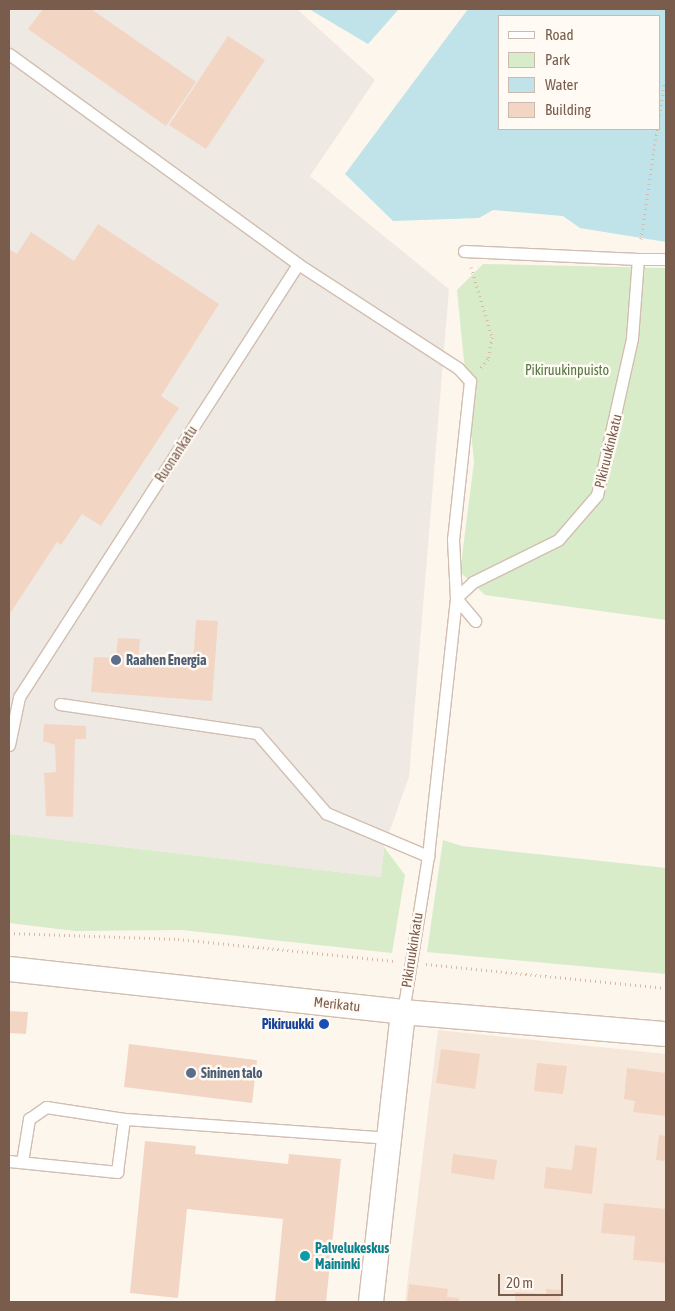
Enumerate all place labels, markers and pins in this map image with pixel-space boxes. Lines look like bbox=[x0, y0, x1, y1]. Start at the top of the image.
place label: Raahen Energia bbox=[126, 652, 206, 668]
marker: Raahen Energia bbox=[110, 654, 122, 666]
place label: Pikiruukki bbox=[262, 1016, 314, 1032]
marker: Pikiruukki bbox=[318, 1018, 330, 1030]
place label: Sininen talo bbox=[201, 1065, 263, 1081]
marker: Sininen talo bbox=[185, 1067, 197, 1079]
place label: Palvelukeskus Maininki bbox=[315, 1240, 389, 1272]
marker: Palvelukeskus Maininki bbox=[299, 1250, 311, 1262]

